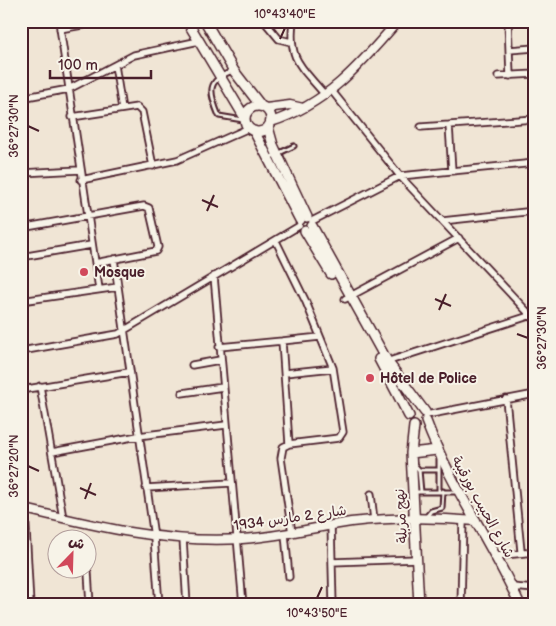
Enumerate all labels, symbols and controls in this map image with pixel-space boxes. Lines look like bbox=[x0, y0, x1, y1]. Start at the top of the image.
text: 10°43'40"E bbox=[254, 7, 316, 22]
scale bar bbox=[50, 48, 151, 80]
text: 100 m bbox=[58, 56, 98, 75]
text: 36°27'30"N bbox=[7, 94, 22, 158]
place label: Mosque bbox=[94, 264, 145, 281]
marker: Mosque bbox=[78, 266, 90, 278]
text: 36°27'30"N bbox=[535, 306, 550, 370]
place label: Hôtel de Police bbox=[380, 370, 477, 387]
marker: Hôtel de Police bbox=[364, 372, 376, 384]
text: 36°27'20"N bbox=[7, 434, 22, 498]
street label: شارع الحبيب بورقيبة bbox=[447, 453, 518, 561]
street label: نهج مربلة bbox=[391, 488, 412, 544]
street label: شارع 2 مارس 1934 bbox=[233, 502, 348, 535]
north arrow bbox=[48, 528, 98, 578]
text: ش bbox=[66, 532, 87, 553]
text: 10°43'50"E bbox=[287, 606, 348, 621]

